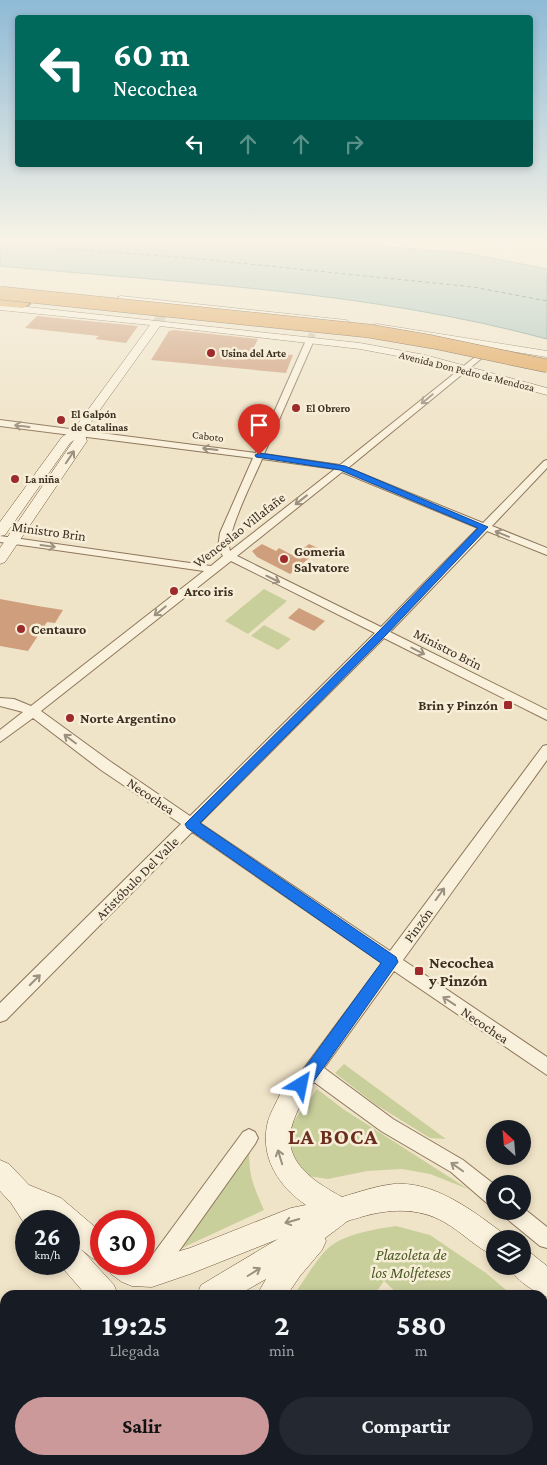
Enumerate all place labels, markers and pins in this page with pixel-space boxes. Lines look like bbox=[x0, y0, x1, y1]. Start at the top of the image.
marker: Usina del Arte bbox=[205, 347, 217, 359]
place label: Usina del Arte bbox=[221, 347, 286, 359]
marker: El Obrero bbox=[290, 402, 302, 414]
place label: El Obrero bbox=[306, 402, 350, 414]
pin bbox=[238, 404, 280, 455]
place label: El Galpón de Catalinas bbox=[71, 408, 129, 433]
marker: El Galpón de Catalinas bbox=[55, 414, 67, 426]
marker: La niña bbox=[9, 473, 21, 485]
place label: La niña bbox=[25, 473, 60, 485]
place label: Gomeria Salvatore bbox=[294, 543, 350, 575]
marker: Gomeria Salvatore bbox=[278, 553, 290, 565]
place label: Arco iris bbox=[183, 583, 233, 599]
marker: Arco iris bbox=[168, 585, 180, 597]
place label: Centauro bbox=[31, 621, 86, 637]
marker: Centauro bbox=[15, 623, 27, 635]
place label: Brin y Pinzón bbox=[418, 697, 498, 713]
marker: Brin y Pinzón bbox=[502, 699, 514, 711]
place label: Norte Argentino bbox=[80, 710, 176, 726]
marker: Norte Argentino bbox=[64, 712, 76, 724]
place label: Necochea y Pinzón bbox=[428, 954, 494, 989]
marker: Necochea y Pinzón bbox=[413, 965, 425, 977]

